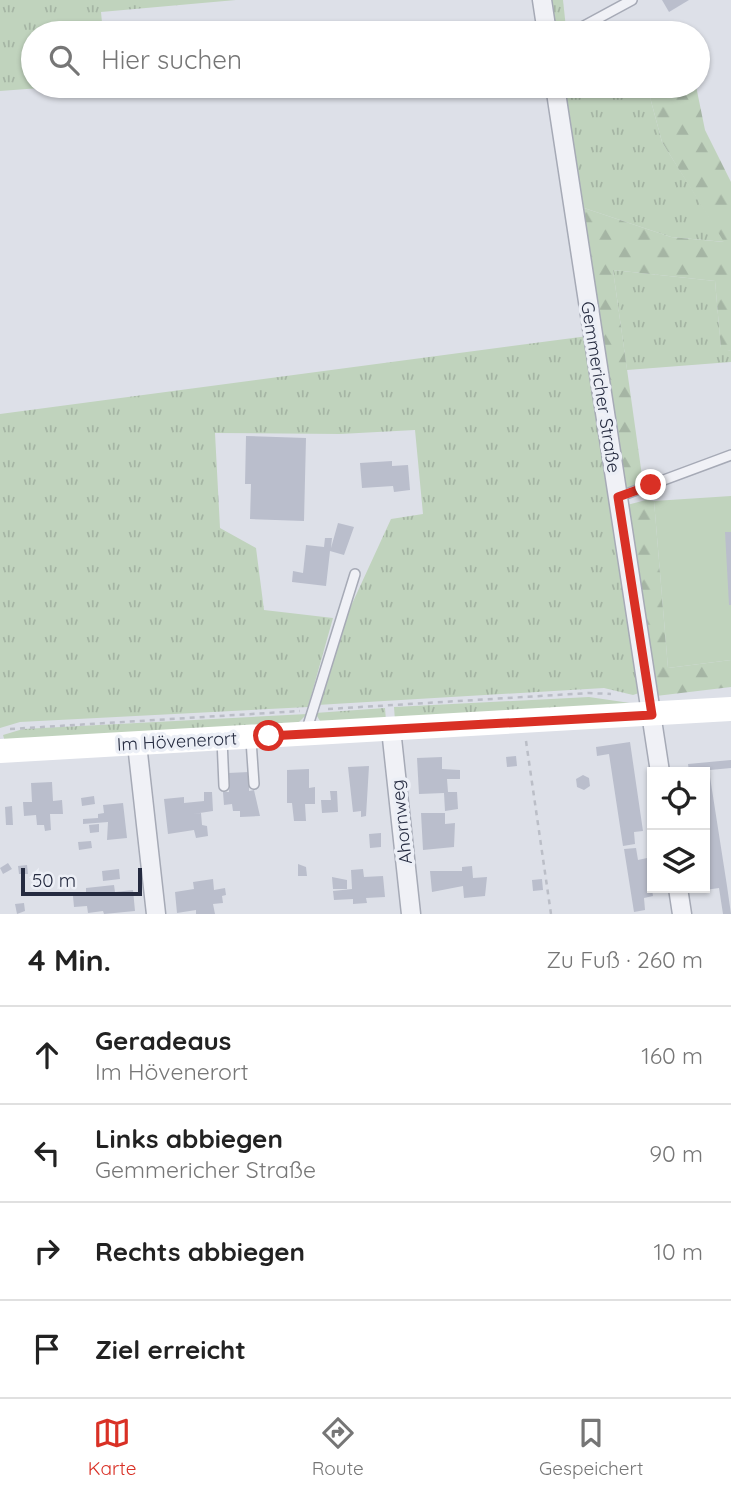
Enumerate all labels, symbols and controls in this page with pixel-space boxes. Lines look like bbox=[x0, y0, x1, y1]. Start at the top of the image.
search box bbox=[21, 21, 710, 98]
icon: search bbox=[45, 41, 83, 79]
text: Hier suchen bbox=[101, 43, 242, 76]
street label: Gemmericher Straße bbox=[576, 300, 626, 474]
route end bbox=[635, 469, 666, 500]
route start bbox=[253, 720, 284, 751]
street label: Im Hövenerort bbox=[116, 726, 238, 756]
map controls bbox=[647, 767, 710, 893]
button: locate bbox=[647, 767, 710, 830]
street label: Ahornweg bbox=[385, 779, 417, 865]
button: layers bbox=[647, 830, 710, 893]
scale bar bbox=[21, 865, 142, 897]
text: 50 m bbox=[32, 868, 76, 892]
text: 4 Min. bbox=[28, 941, 111, 979]
text: Zu Fuß · 260 m bbox=[546, 945, 703, 974]
text: Geradeaus bbox=[95, 1024, 231, 1057]
icon: ahead bbox=[28, 1036, 66, 1074]
text: 160 m bbox=[641, 1041, 703, 1070]
text: Im Hövenerort bbox=[95, 1057, 249, 1086]
text: Links abbiegen bbox=[95, 1122, 283, 1155]
icon: left bbox=[28, 1134, 66, 1172]
text: 90 m bbox=[649, 1139, 703, 1168]
text: Gemmericher Straße bbox=[95, 1155, 316, 1184]
icon: right bbox=[28, 1232, 66, 1270]
text: Rechts abbiegen bbox=[95, 1235, 305, 1268]
text: 10 m bbox=[654, 1237, 703, 1266]
icon: arrive bbox=[28, 1330, 66, 1368]
text: Ziel erreicht bbox=[95, 1333, 246, 1366]
tab: Karte bbox=[88, 1414, 136, 1480]
tab: Route bbox=[312, 1414, 364, 1480]
tab: Gespeichert bbox=[539, 1414, 643, 1480]

